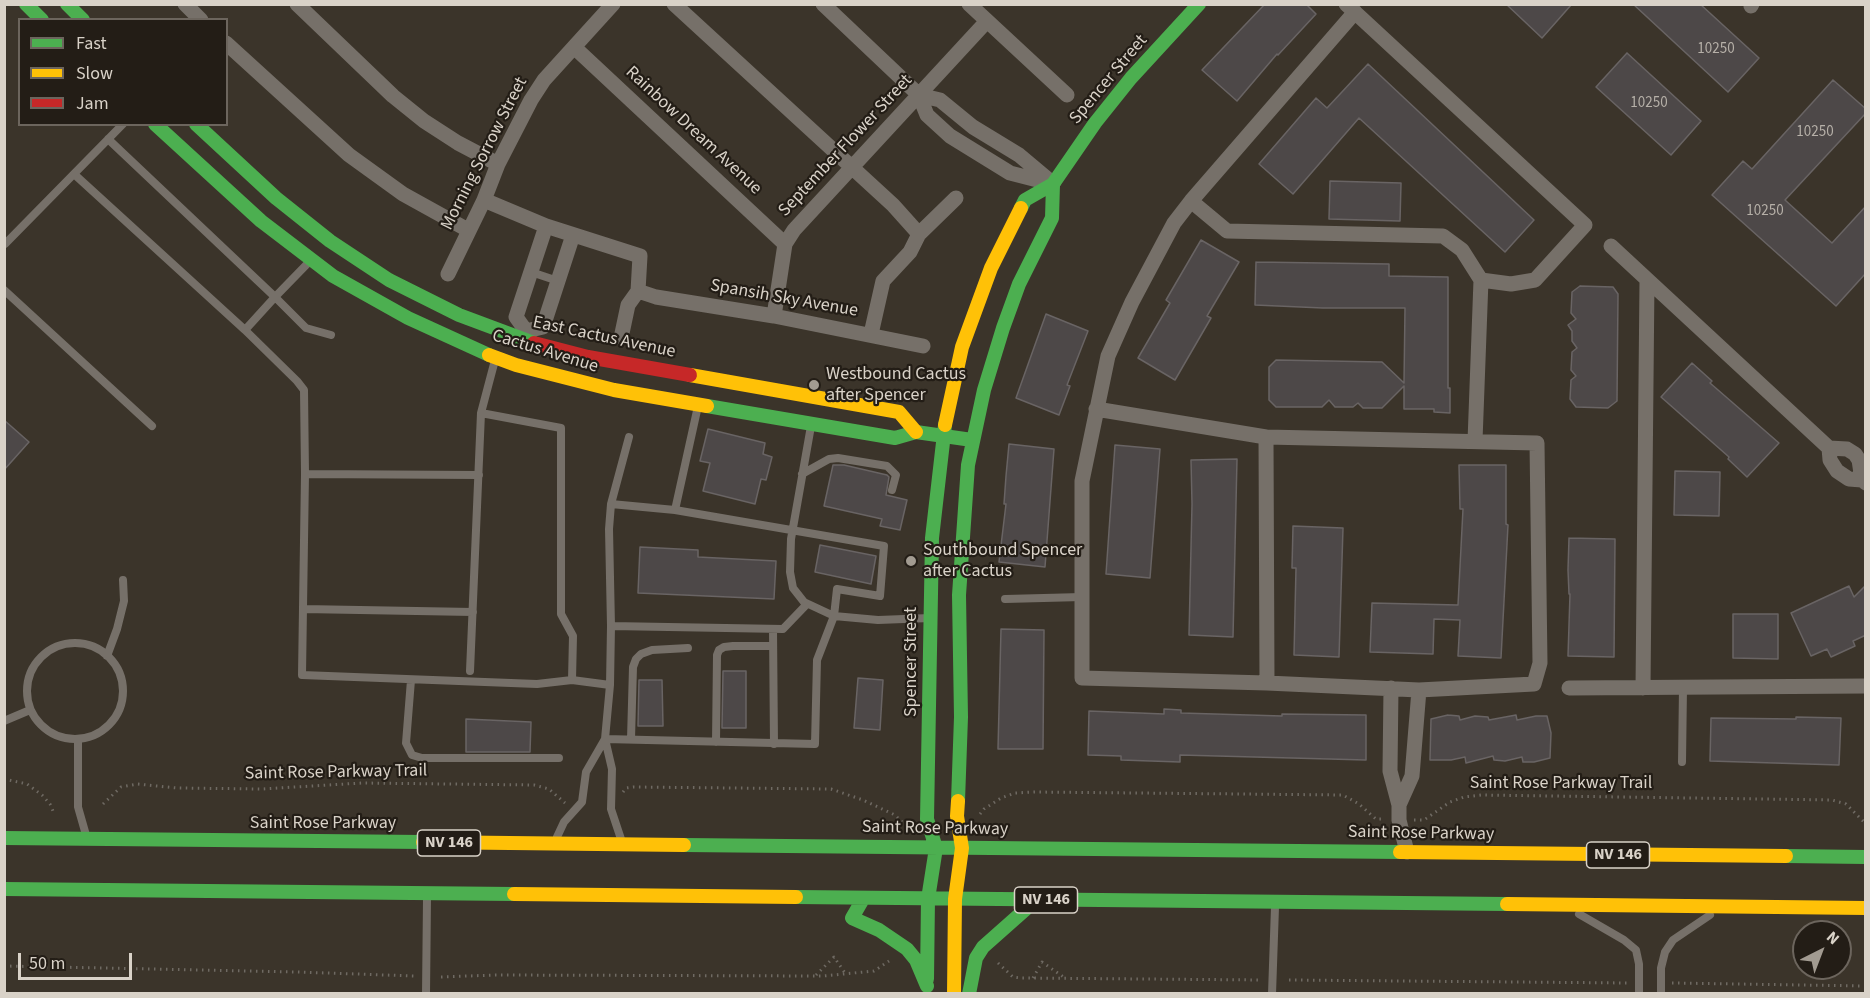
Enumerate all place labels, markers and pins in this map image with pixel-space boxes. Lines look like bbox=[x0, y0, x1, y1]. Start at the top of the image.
place label: Westbound Cactus after Spencer bbox=[826, 364, 966, 406]
marker: Westbound Cactus after Spencer bbox=[807, 378, 821, 392]
place label: Southbound Spencer after Cactus bbox=[923, 540, 1082, 582]
marker: Southbound Spencer after Cactus bbox=[904, 554, 918, 568]

